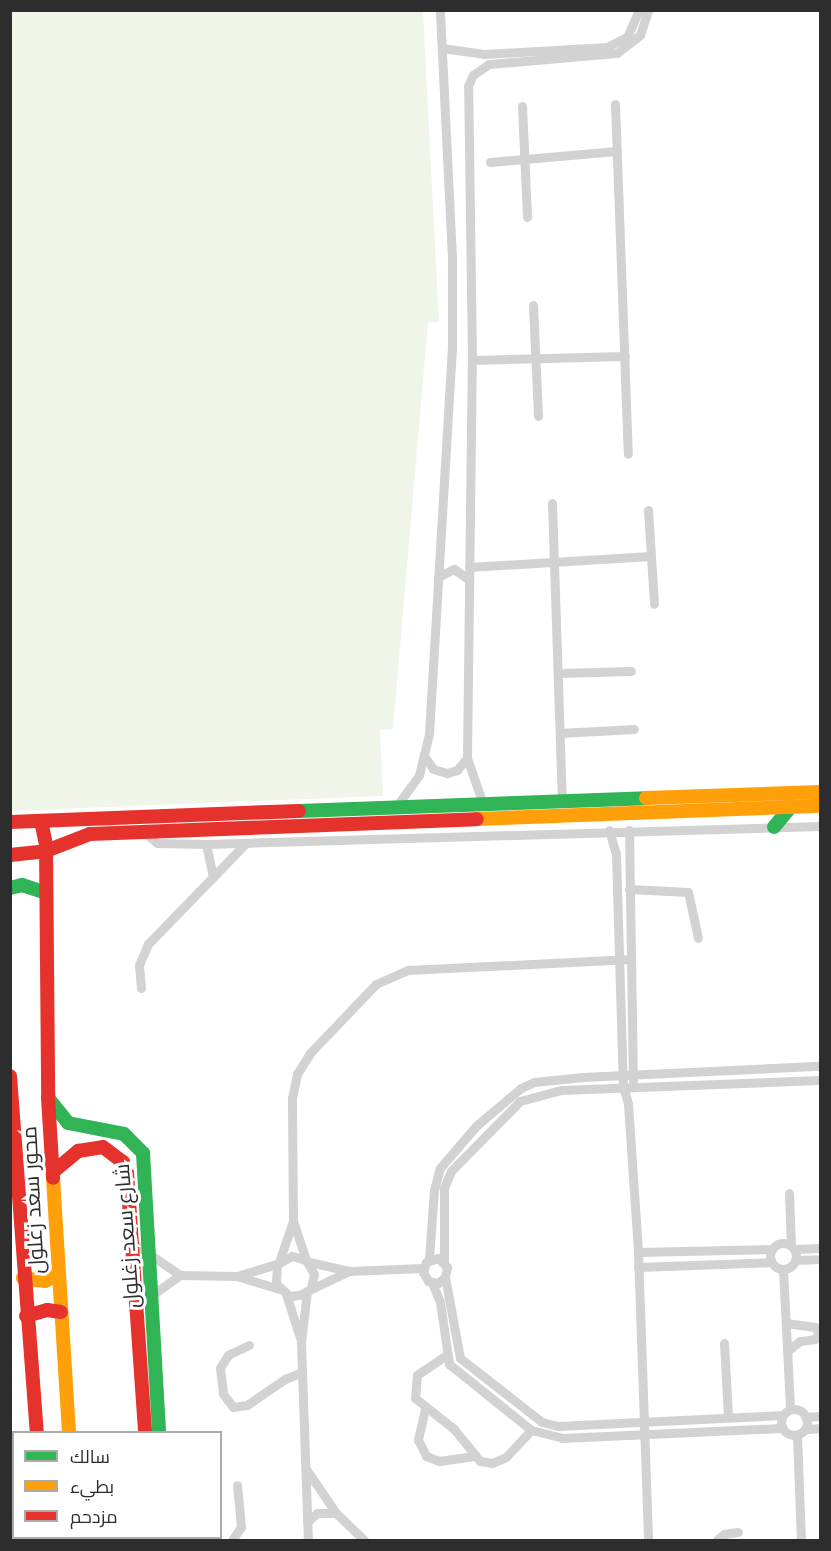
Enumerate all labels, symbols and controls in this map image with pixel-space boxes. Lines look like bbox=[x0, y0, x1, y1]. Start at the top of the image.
street label: محور سعد زغلول bbox=[17, 1125, 49, 1275]
street label: شارع سعد زغلول bbox=[109, 1163, 145, 1309]
legend bbox=[12, 1431, 222, 1539]
text: سالك bbox=[70, 1447, 110, 1467]
text: بطيء bbox=[70, 1477, 114, 1497]
text: مزدحم bbox=[70, 1507, 118, 1527]

